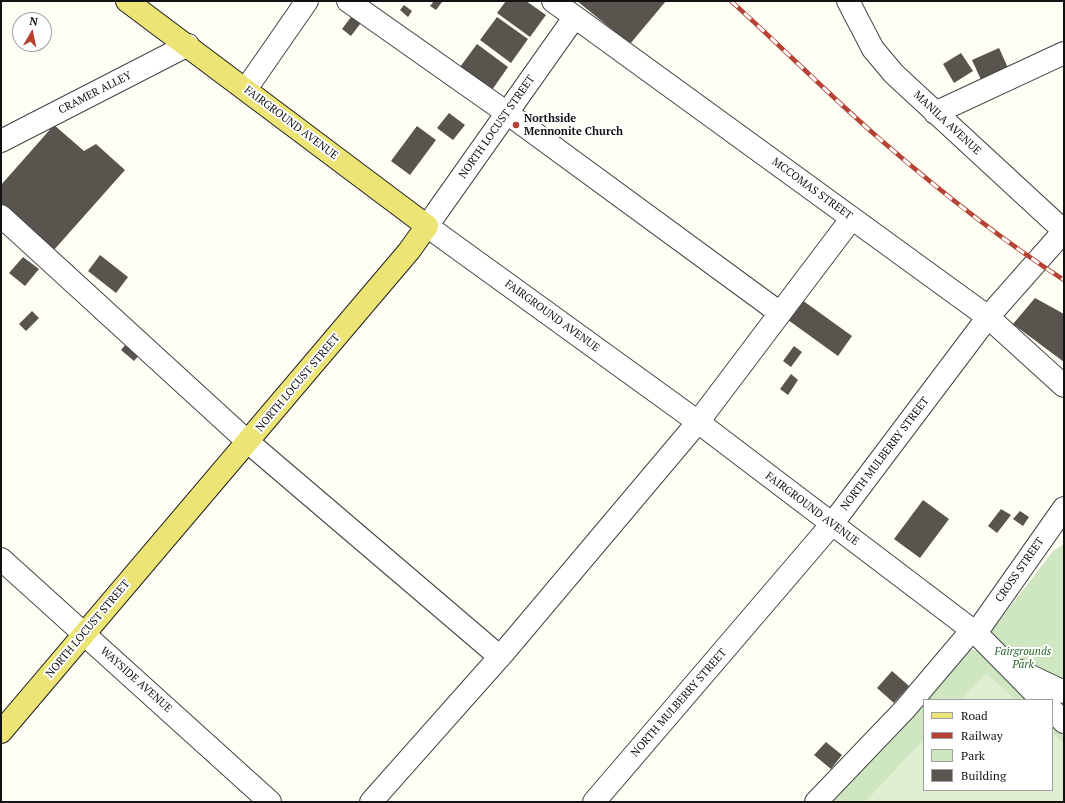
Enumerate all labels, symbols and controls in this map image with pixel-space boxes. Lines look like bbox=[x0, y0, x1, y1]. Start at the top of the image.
north arrow bbox=[12, 12, 52, 52]
text: N bbox=[29, 14, 39, 29]
street label: CRAMER ALLEY bbox=[56, 69, 134, 117]
street label: NORTH LOCUST STREET bbox=[456, 73, 538, 181]
street label: FAIRGROUND AVENUE bbox=[242, 84, 340, 162]
street label: MANILA AVENUE bbox=[911, 88, 983, 158]
place label: Northside Mennonite Church bbox=[524, 112, 623, 138]
marker: Northside Mennonite Church bbox=[511, 120, 521, 130]
street label: MCCOMAS STREET bbox=[769, 155, 855, 223]
street label: FAIRGROUND AVENUE bbox=[502, 277, 602, 355]
street label: NORTH LOCUST STREET bbox=[253, 332, 343, 434]
street label: NORTH MULBERRY STREET bbox=[838, 395, 932, 513]
street label: FAIRGROUND AVENUE bbox=[763, 470, 861, 548]
street label: CROSS STREET bbox=[993, 535, 1047, 605]
street label: NORTH LOCUST STREET bbox=[43, 578, 133, 680]
street label: WAYSIDE AVENUE bbox=[98, 644, 174, 716]
park label: Fairgrounds Park bbox=[995, 645, 1051, 671]
street label: NORTH MULBERRY STREET bbox=[629, 646, 729, 760]
legend bbox=[923, 699, 1053, 791]
text: Road bbox=[961, 708, 988, 723]
text: Railway bbox=[961, 728, 1003, 743]
text: Park bbox=[961, 748, 985, 763]
text: Building bbox=[961, 768, 1006, 783]

